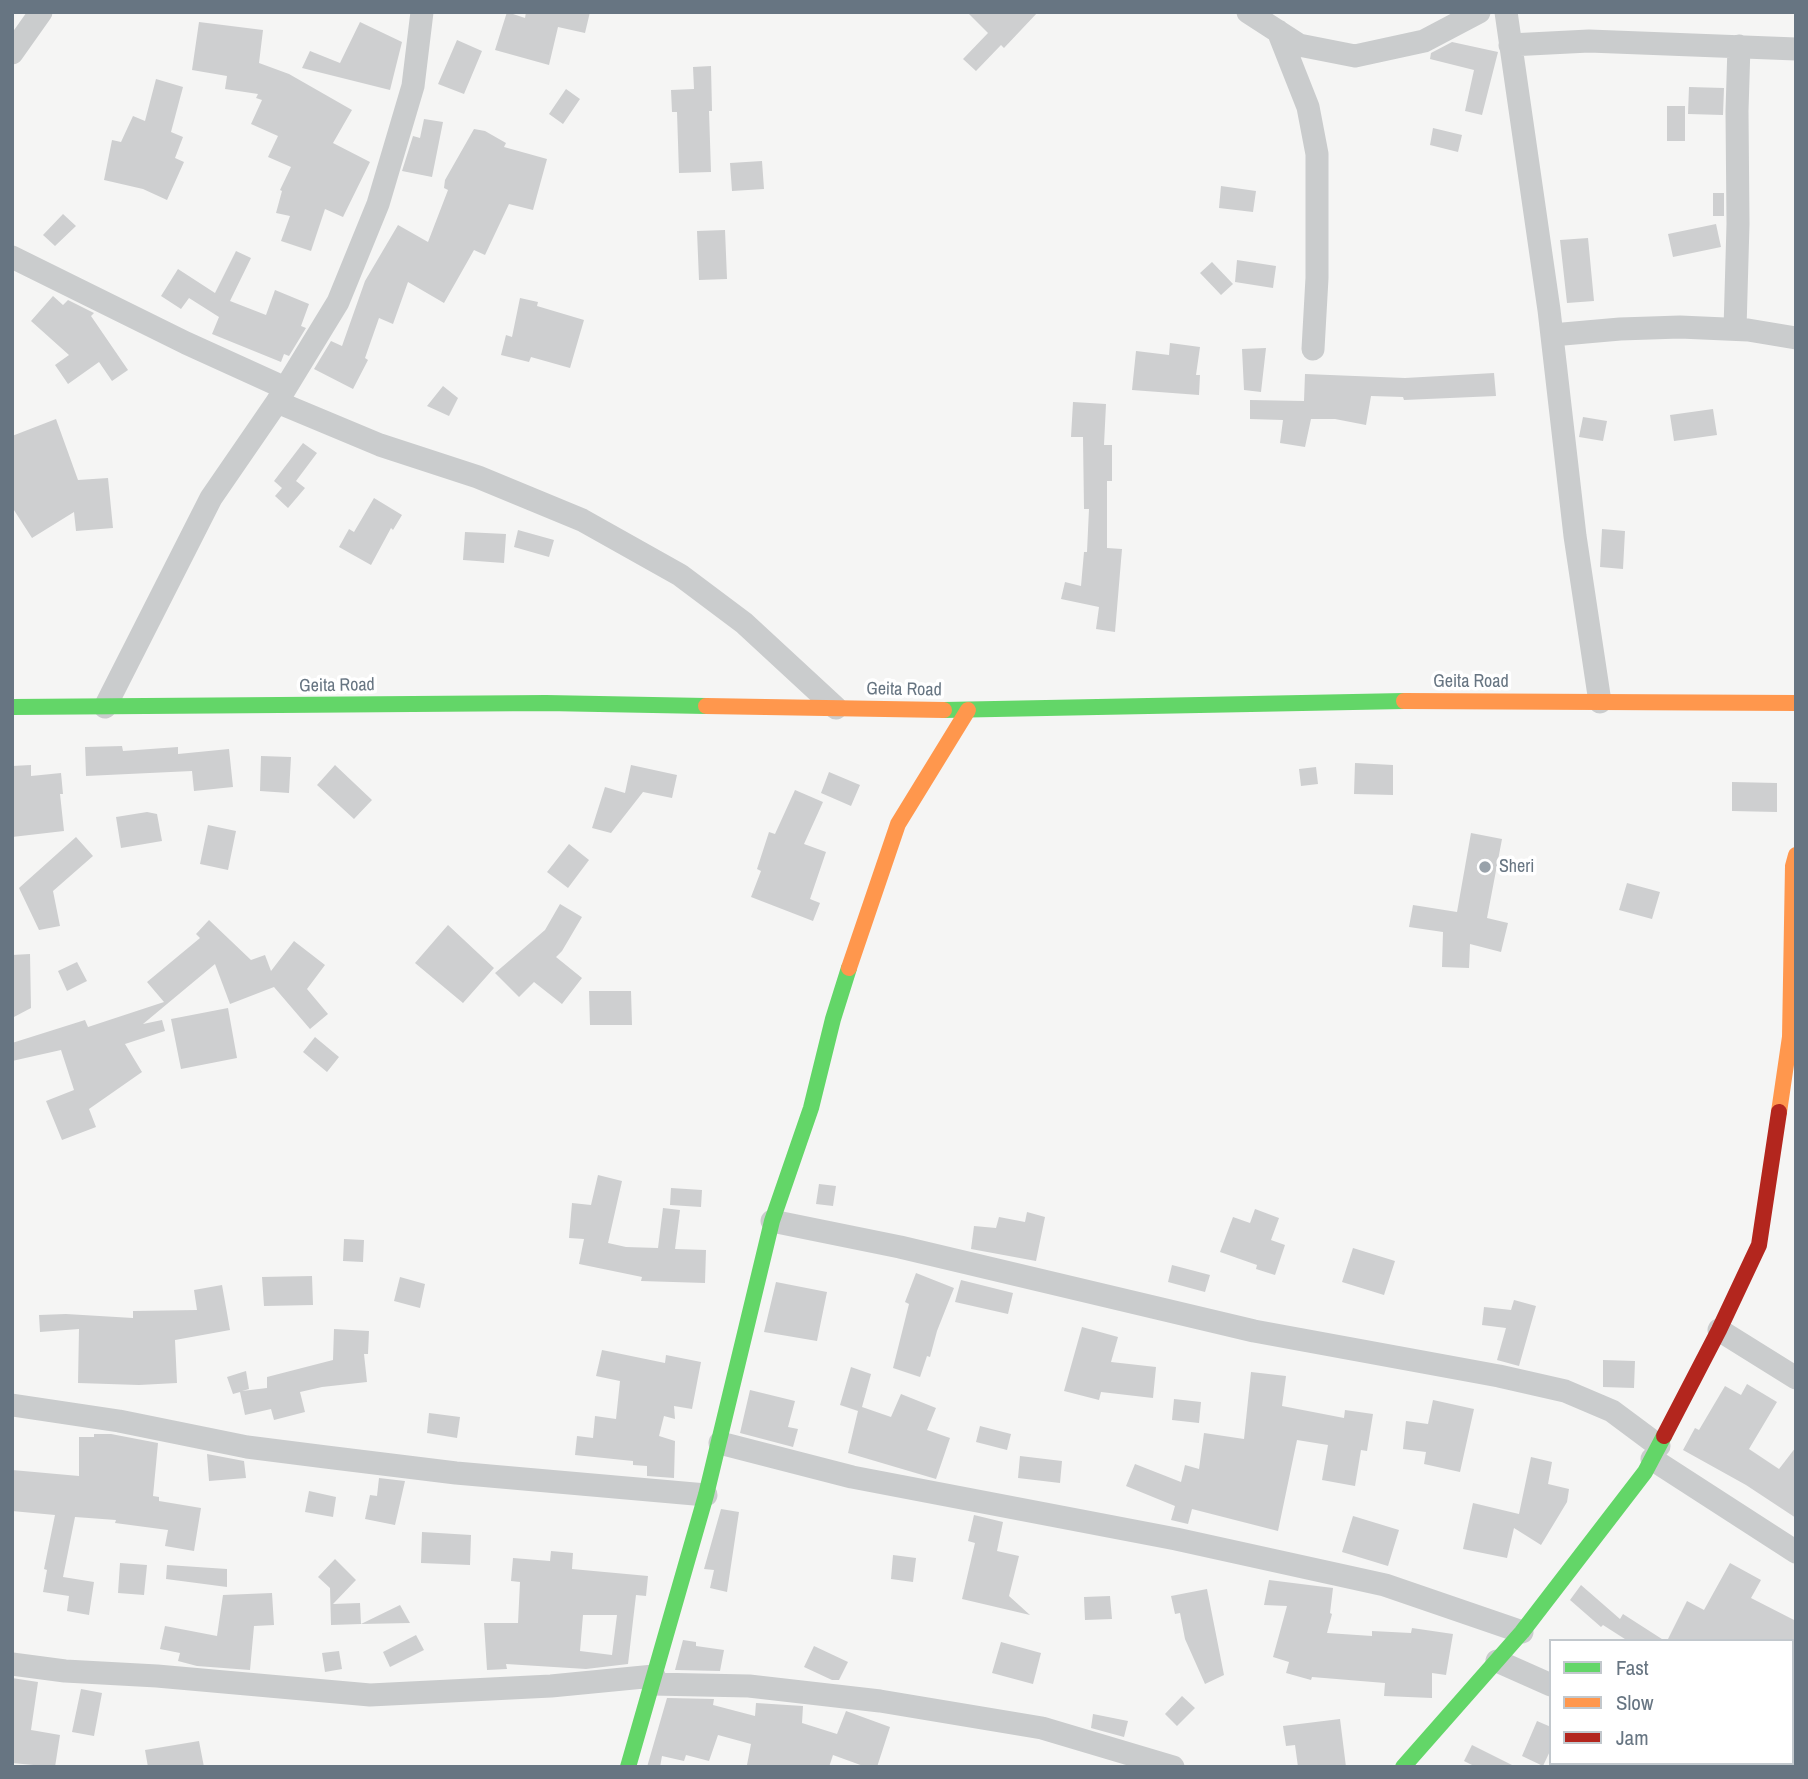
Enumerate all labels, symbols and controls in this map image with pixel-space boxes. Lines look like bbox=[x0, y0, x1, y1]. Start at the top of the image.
street label: Geita Road bbox=[1433, 671, 1509, 693]
street label: Geita Road bbox=[299, 675, 375, 697]
street label: Geita Road bbox=[866, 679, 942, 701]
place label: Sheri bbox=[1499, 856, 1534, 878]
marker: Sheri bbox=[1477, 859, 1493, 875]
legend bbox=[1549, 1639, 1794, 1765]
text: Fast bbox=[1616, 1653, 1649, 1682]
text: Slow bbox=[1616, 1688, 1653, 1717]
text: Jam bbox=[1616, 1723, 1649, 1752]

